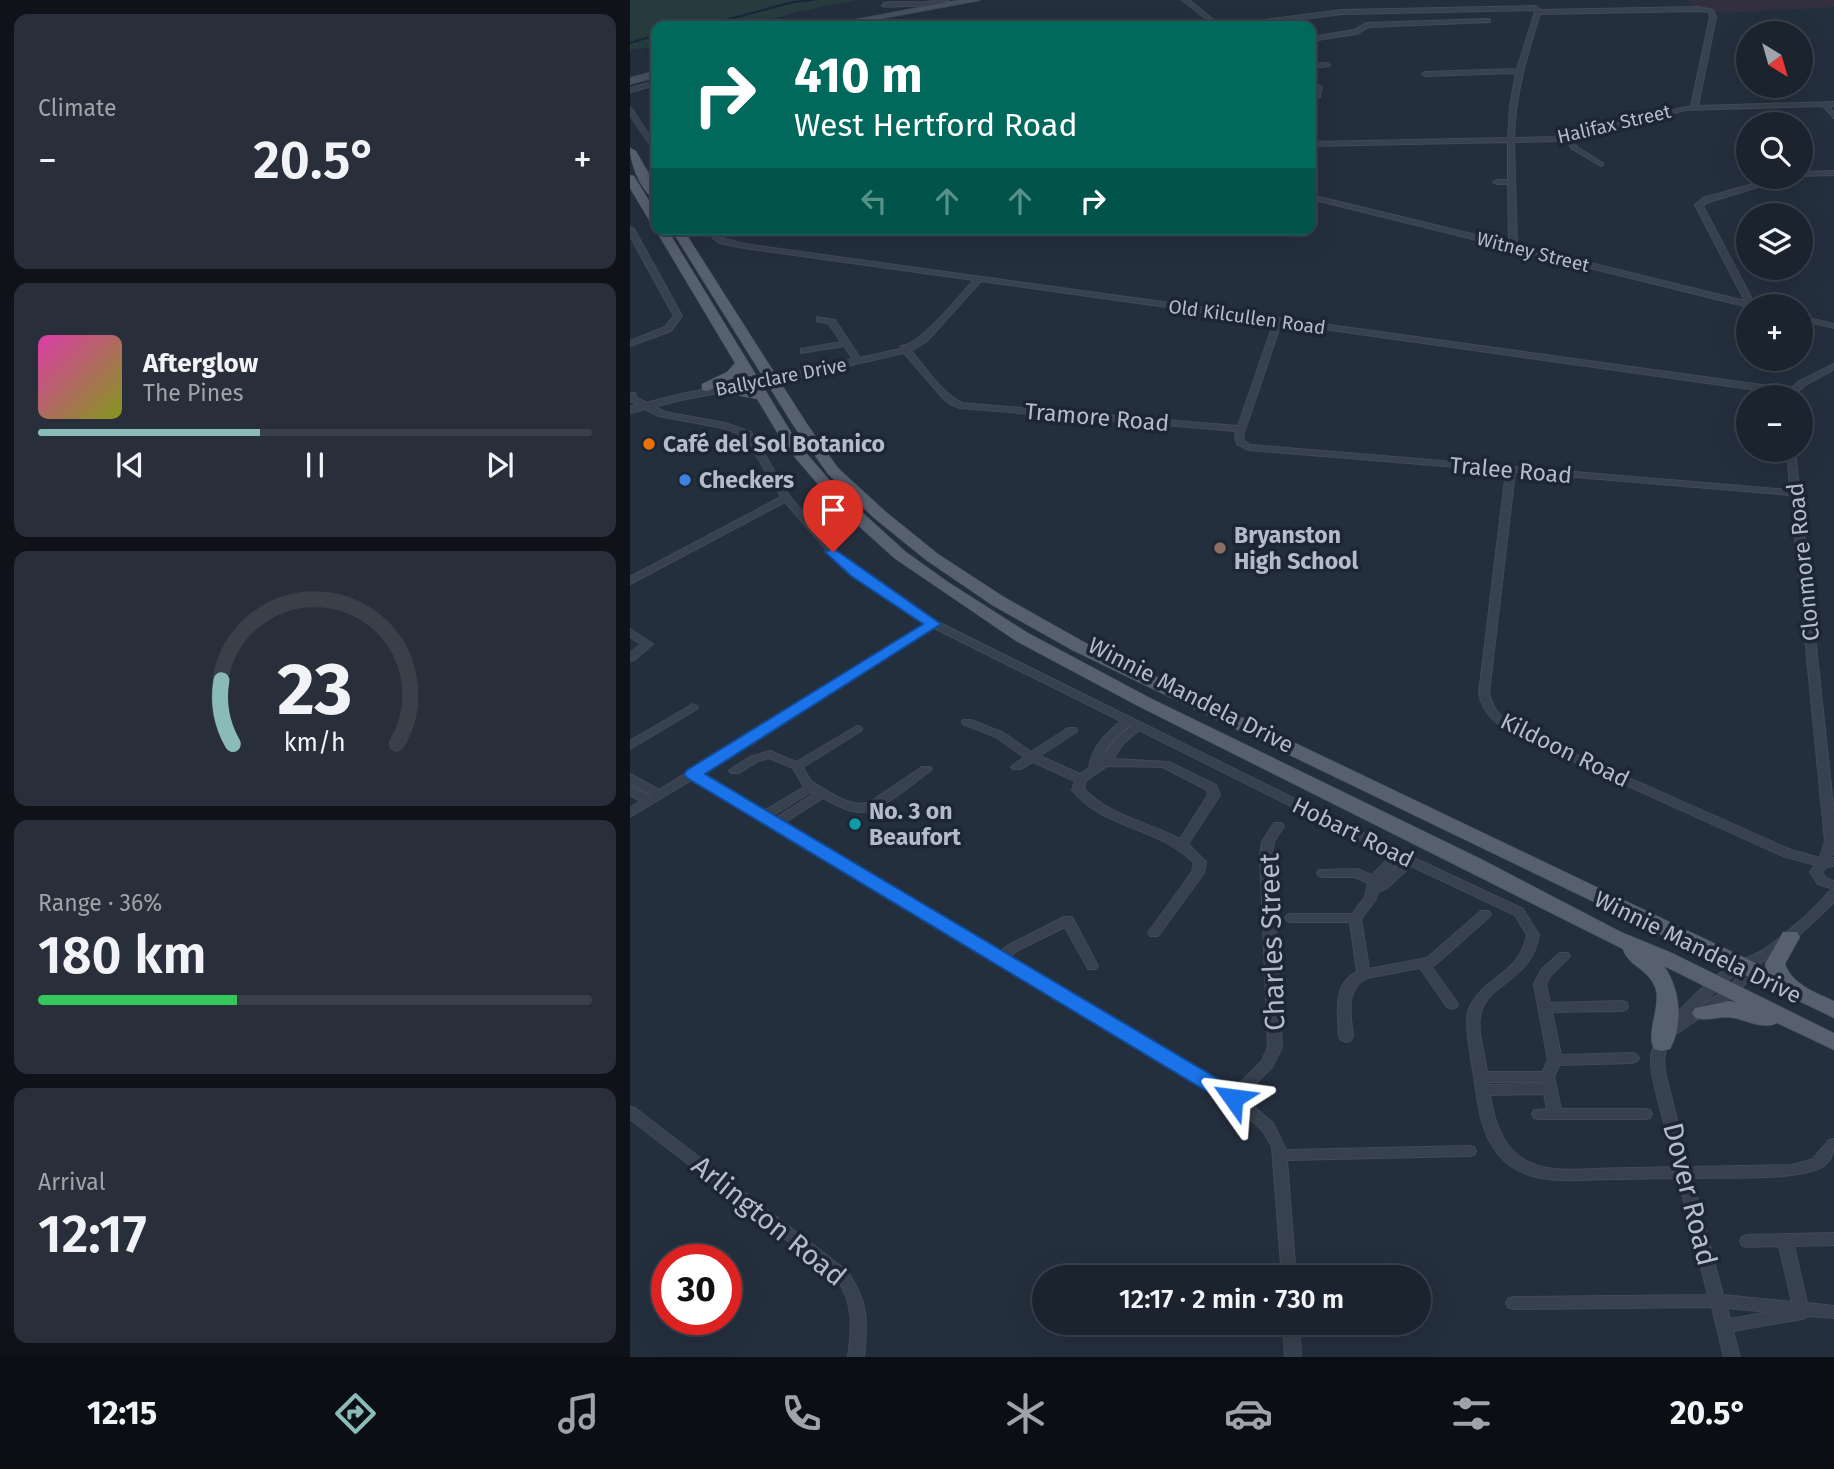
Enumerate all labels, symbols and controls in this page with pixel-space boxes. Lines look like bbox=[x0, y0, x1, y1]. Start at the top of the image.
north arrow bbox=[1736, 21, 1813, 98]
map controls bbox=[1736, 21, 1813, 462]
text: 410 m bbox=[794, 46, 923, 105]
icon: right bbox=[679, 49, 770, 140]
text: Climate bbox=[38, 94, 117, 122]
street label: Halifax Street bbox=[1555, 100, 1673, 148]
text: West Hertford Road bbox=[794, 106, 1078, 144]
button: search bbox=[1736, 112, 1813, 189]
text: 20.5° bbox=[253, 129, 377, 192]
text: − bbox=[38, 137, 57, 183]
text: + bbox=[573, 137, 592, 183]
icon: left bbox=[855, 182, 893, 220]
icon: ahead bbox=[928, 182, 966, 220]
icon: ahead bbox=[1001, 182, 1039, 220]
icon: right bbox=[1074, 182, 1112, 220]
button: layers bbox=[1736, 203, 1813, 280]
street label: Witney Street bbox=[1474, 227, 1592, 277]
button: + bbox=[1736, 294, 1813, 371]
street label: Old Kilcullen Road bbox=[1167, 295, 1327, 339]
text: Afterglow bbox=[143, 348, 258, 379]
street label: Ballyclare Drive bbox=[713, 353, 849, 401]
text: The Pines bbox=[143, 379, 244, 407]
button: − bbox=[1736, 385, 1813, 462]
street label: Tramore Road bbox=[1024, 397, 1170, 437]
place label: Café del Sol Botanico bbox=[663, 430, 885, 458]
marker: Café del Sol Botanico bbox=[641, 436, 657, 452]
icon: previous bbox=[111, 446, 149, 484]
icon: pause bbox=[296, 446, 334, 484]
icon: next bbox=[481, 446, 519, 484]
street label: Tralee Road bbox=[1449, 451, 1573, 489]
place label: Checkers bbox=[699, 466, 794, 494]
marker: Checkers bbox=[677, 472, 693, 488]
pin bbox=[803, 480, 863, 552]
street label: Clonmore Road bbox=[1781, 481, 1825, 643]
icon: arrive bbox=[814, 491, 852, 529]
place label: Bryanston High School bbox=[1234, 521, 1359, 575]
marker: Bryanston High School bbox=[1212, 540, 1228, 556]
street label: Winnie Mandela Drive bbox=[1084, 631, 1298, 759]
text: 23 bbox=[277, 647, 353, 734]
street label: Kildoon Road bbox=[1496, 707, 1634, 793]
text: km/h bbox=[284, 728, 346, 758]
street label: Hobart Road bbox=[1288, 791, 1418, 873]
place label: No. 3 on Beaufort bbox=[869, 797, 962, 851]
marker: No. 3 on Beaufort bbox=[847, 816, 863, 832]
street label: Charles Street bbox=[1252, 852, 1292, 1031]
street label: Winnie Mandela Drive bbox=[1590, 885, 1806, 1009]
text: Range · 36% bbox=[38, 889, 162, 917]
text: 180 km bbox=[38, 924, 207, 987]
position arrow bbox=[1196, 1061, 1270, 1135]
street label: Dover Road bbox=[1656, 1119, 1724, 1269]
street label: Arlington Road bbox=[685, 1149, 853, 1293]
text: Arrival bbox=[38, 1168, 105, 1196]
text: 12:17 bbox=[38, 1203, 147, 1266]
speed limit sign: 30 bbox=[651, 1244, 742, 1335]
text: 12:17 · 2 min · 730 m bbox=[1119, 1284, 1344, 1315]
icon: directions bbox=[331, 1389, 380, 1438]
icon: music bbox=[554, 1389, 603, 1438]
icon: phone bbox=[777, 1389, 826, 1438]
icon: climate bbox=[1001, 1389, 1050, 1438]
icon: car bbox=[1224, 1389, 1273, 1438]
icon: filters bbox=[1447, 1389, 1496, 1438]
text: 12:15 bbox=[87, 1394, 157, 1432]
text: 20.5° bbox=[1670, 1394, 1747, 1432]

